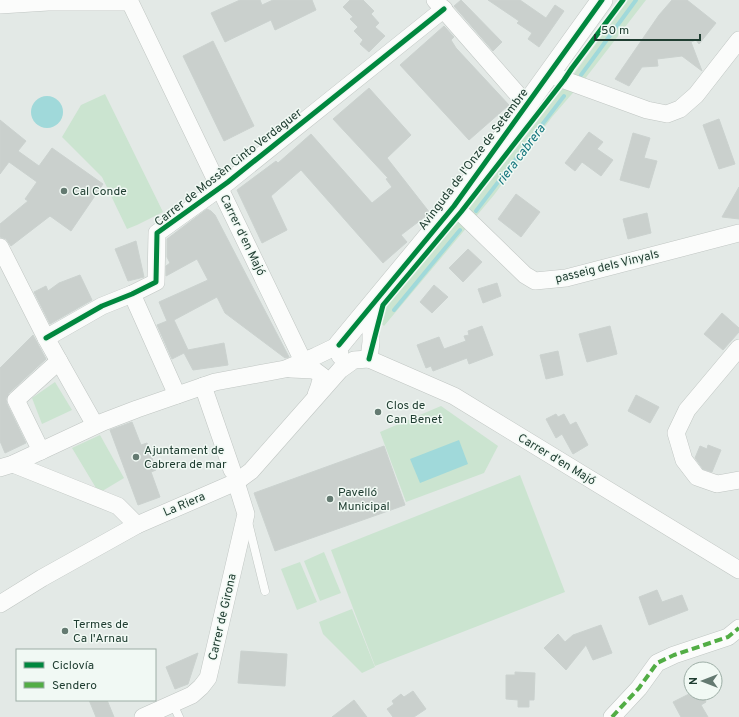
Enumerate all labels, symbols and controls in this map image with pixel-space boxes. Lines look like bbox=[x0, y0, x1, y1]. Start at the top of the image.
scale bar bbox=[595, 16, 700, 42]
text: 50 m bbox=[601, 23, 629, 39]
street label: Avinguda de l'Onze de Setembre bbox=[415, 85, 532, 234]
street label: Carrer de Mossèn Cinto Verdaguer bbox=[152, 105, 306, 230]
water label: riera cabrera bbox=[494, 122, 550, 189]
place label: Cal Conde bbox=[72, 184, 127, 200]
marker: Cal Conde bbox=[59, 186, 69, 196]
street label: Carrer d'en Majó bbox=[216, 192, 269, 279]
street label: passeig dels Vinyals bbox=[554, 246, 661, 288]
place label: Clos de Can Benet bbox=[386, 398, 442, 428]
marker: Clos de Can Benet bbox=[373, 407, 383, 417]
street label: Carrer d'en Majó bbox=[514, 430, 599, 490]
place label: Ajuntament de Cabrera de mar bbox=[144, 443, 227, 473]
marker: Ajuntament de Cabrera de mar bbox=[131, 452, 141, 462]
place label: Pavelló Municipal bbox=[338, 485, 390, 515]
street label: La Riera bbox=[161, 489, 208, 521]
marker: Pavelló Municipal bbox=[325, 494, 335, 504]
street label: Carrer de Girona bbox=[205, 572, 241, 662]
place label: Termes de Ca l'Arnau bbox=[73, 617, 128, 647]
marker: Termes de Ca l'Arnau bbox=[60, 626, 70, 636]
legend bbox=[16, 649, 156, 701]
text: Ciclovía bbox=[52, 658, 94, 674]
north arrow bbox=[683, 661, 723, 701]
text: N bbox=[687, 677, 701, 685]
text: Sendero bbox=[52, 678, 97, 694]

